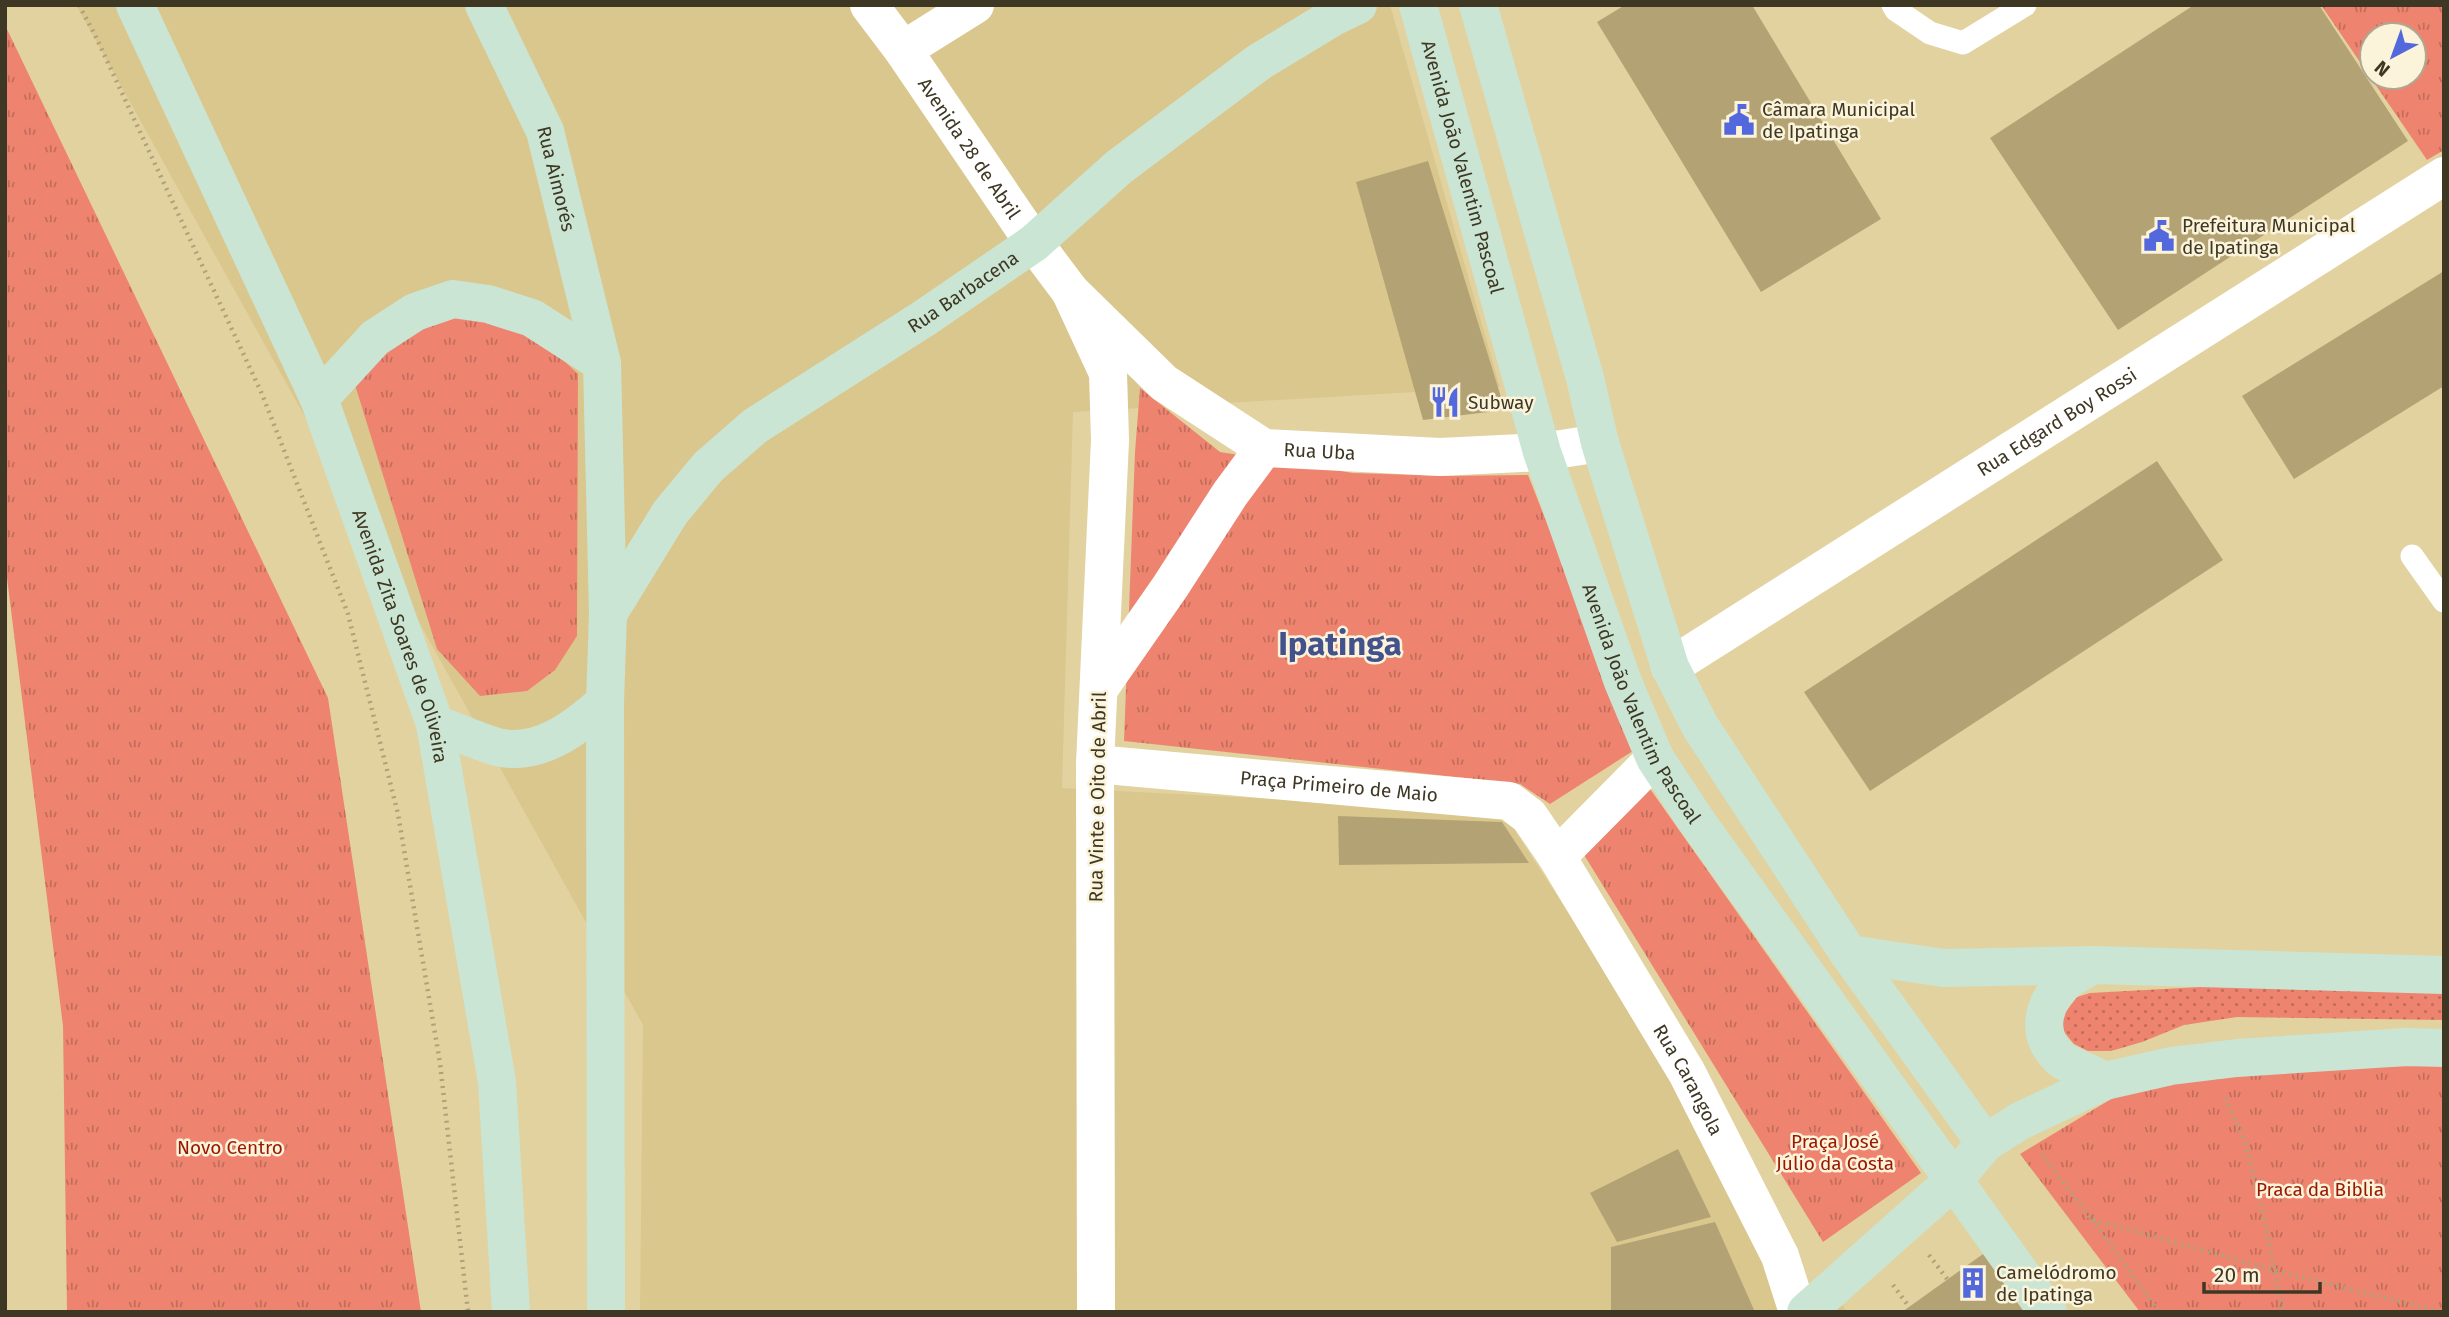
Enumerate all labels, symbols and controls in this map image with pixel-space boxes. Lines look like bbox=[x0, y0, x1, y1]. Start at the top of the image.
north arrow bbox=[2358, 21, 2428, 91]
street label: Avenida João Valentim Pascoal bbox=[1416, 38, 1509, 297]
text: N bbox=[2370, 56, 2394, 81]
street label: Avenida 28 de Abril bbox=[913, 73, 1026, 224]
place label: Câmara Municipal de Ipatinga bbox=[1762, 98, 1915, 143]
public building icon: Câmara Municipal de Ipatinga bbox=[1722, 103, 1756, 137]
street label: Rua Aimorés bbox=[532, 124, 580, 234]
place label: Prefeitura Municipal de Ipatinga bbox=[2182, 214, 2356, 259]
public building icon: Prefeitura Municipal de Ipatinga bbox=[2142, 219, 2176, 253]
street label: Rua Barbacena bbox=[903, 246, 1023, 338]
street label: Rua Edgard Boy Rossi bbox=[1973, 363, 2141, 481]
restaurant icon: Subway bbox=[1428, 385, 1462, 419]
place label: Subway bbox=[1468, 391, 1534, 414]
street label: Rua Uba bbox=[1283, 438, 1356, 465]
street label: Avenida Zita Soares de Oliveira bbox=[347, 506, 453, 765]
street label: Avenida João Valentim Pascoal bbox=[1577, 581, 1706, 829]
district label: Ipatinga bbox=[1278, 624, 1402, 664]
street label: Rua Vinte e Oito de Abril bbox=[1084, 691, 1111, 903]
street label: Praça Primeiro de Maio bbox=[1239, 766, 1439, 807]
street label: Rua Carangola bbox=[1648, 1020, 1728, 1139]
park label: Praça José Júlio da Costa bbox=[1776, 1130, 1894, 1175]
park label: Novo Centro bbox=[177, 1136, 283, 1159]
park label: Praca da Biblia bbox=[2256, 1178, 2384, 1201]
scale bar bbox=[2204, 1250, 2320, 1294]
place label: Camelódromo de Ipatinga bbox=[1996, 1261, 2117, 1306]
text: 20 m bbox=[2214, 1262, 2260, 1288]
building icon: Camelódromo de Ipatinga bbox=[1956, 1266, 1990, 1300]

